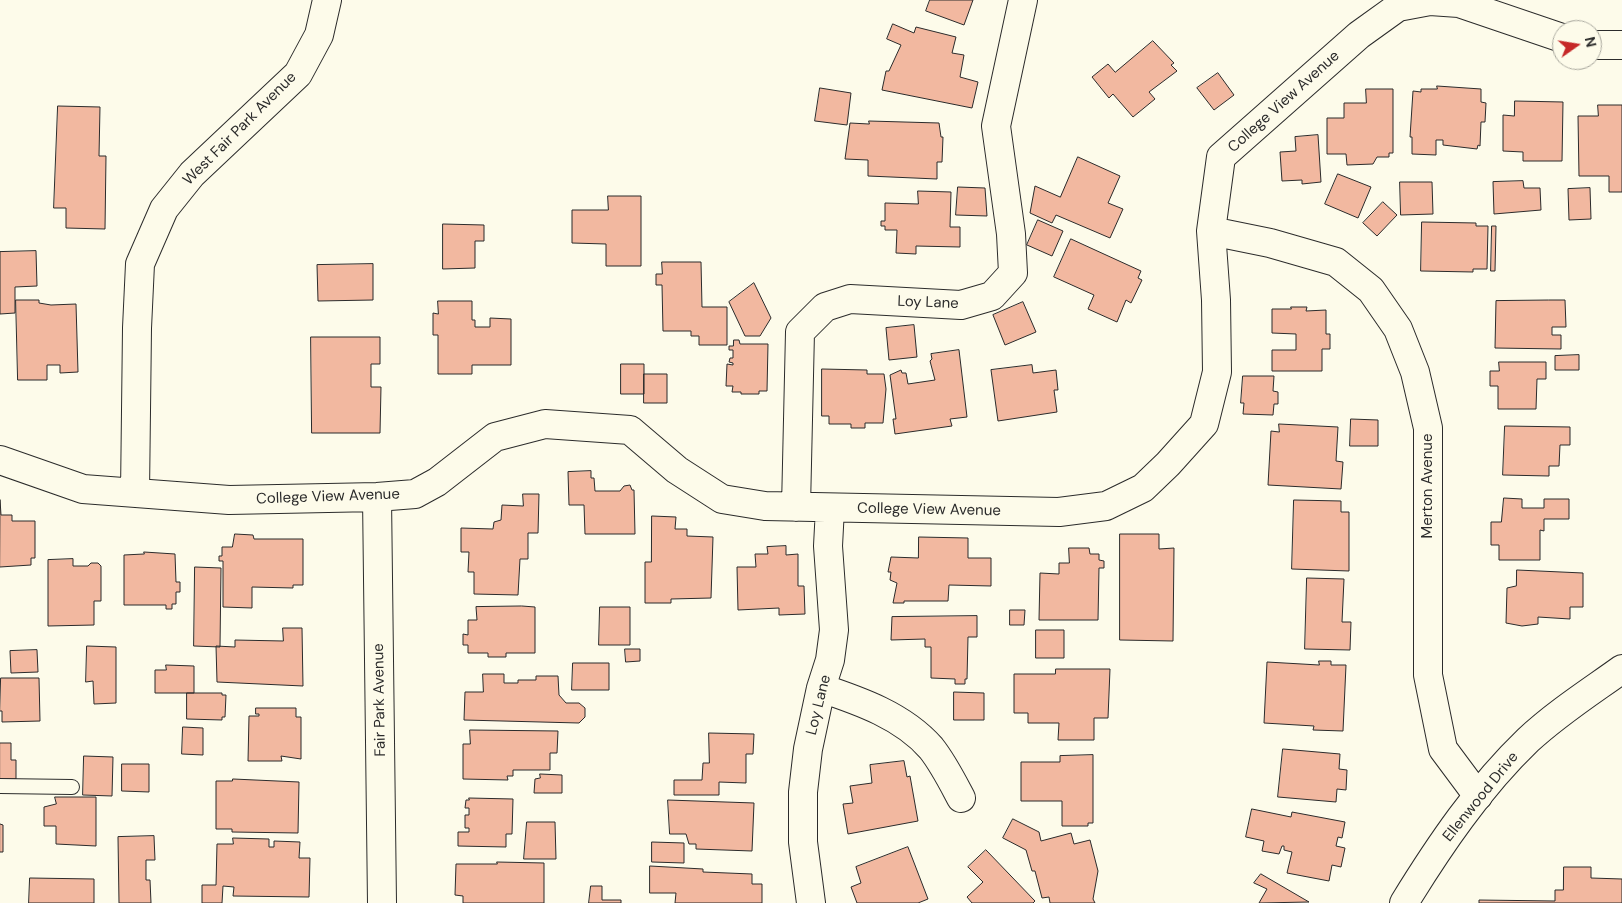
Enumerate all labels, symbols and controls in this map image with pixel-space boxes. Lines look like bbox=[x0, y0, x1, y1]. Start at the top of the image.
north arrow bbox=[1552, 20, 1602, 70]
text: N bbox=[1581, 35, 1601, 49]
street label: College View Avenue bbox=[1225, 47, 1343, 157]
street label: West Fair Park Avenue bbox=[180, 69, 300, 189]
street label: Loy Lane bbox=[897, 293, 959, 313]
street label: Merton Avenue bbox=[1419, 434, 1437, 538]
street label: College View Avenue bbox=[256, 485, 400, 509]
street label: College View Avenue bbox=[857, 500, 1001, 520]
street label: Fair Park Avenue bbox=[370, 643, 390, 757]
street label: Loy Lane bbox=[803, 673, 835, 737]
street label: Ellenwood Drive bbox=[1439, 749, 1523, 845]

